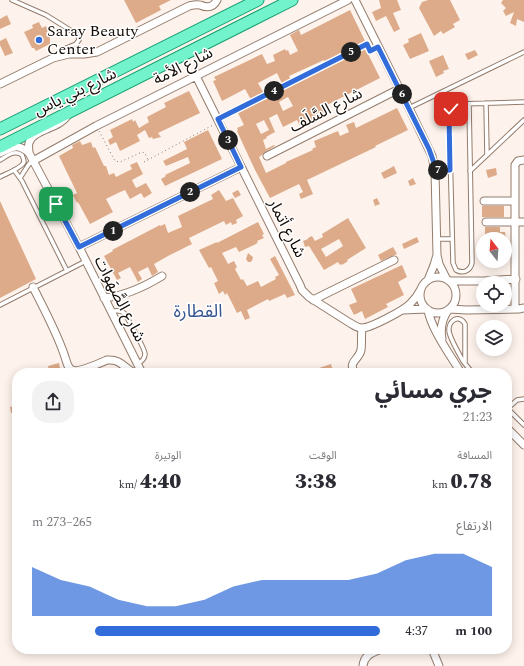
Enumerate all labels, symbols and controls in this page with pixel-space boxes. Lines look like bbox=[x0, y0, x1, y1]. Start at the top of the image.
place label: Saray Beauty Center bbox=[47, 19, 140, 61]
marker: Saray Beauty Center bbox=[34, 35, 44, 45]
street label: شارع الأمة bbox=[149, 41, 217, 91]
pin: 5 bbox=[341, 42, 361, 62]
text: 5 bbox=[348, 43, 354, 60]
street label: شارع بني ياس bbox=[29, 62, 121, 122]
pin: 4 bbox=[264, 81, 284, 101]
street label: شارع السَّلَف bbox=[285, 81, 367, 139]
text: 4 bbox=[271, 82, 277, 99]
pin: 6 bbox=[392, 84, 412, 104]
text: 6 bbox=[399, 85, 405, 102]
pin bbox=[434, 92, 468, 126]
icon: check bbox=[440, 98, 462, 120]
pin: 3 bbox=[218, 130, 238, 150]
text: 3 bbox=[225, 131, 231, 148]
pin: 7 bbox=[428, 160, 448, 180]
text: 7 bbox=[435, 161, 441, 178]
pin: 2 bbox=[180, 182, 200, 202]
text: 2 bbox=[187, 183, 193, 200]
pin bbox=[39, 187, 73, 221]
icon: arrive bbox=[45, 193, 67, 215]
street label: شارع أتمار bbox=[261, 193, 312, 262]
pin: 1 bbox=[103, 221, 123, 241]
text: 1 bbox=[110, 222, 116, 239]
north arrow bbox=[476, 232, 512, 268]
map controls bbox=[476, 232, 512, 356]
street label: شارع الصَّهَوات bbox=[88, 252, 152, 346]
button: locate bbox=[476, 276, 512, 312]
district label: القطارة bbox=[173, 298, 223, 325]
button: layers bbox=[476, 320, 512, 356]
text: جري مسائي bbox=[375, 375, 492, 408]
button: share bbox=[32, 381, 74, 423]
text: 21:23 bbox=[463, 407, 492, 427]
text: الوتيرة bbox=[155, 447, 181, 464]
text: الوقت bbox=[309, 447, 337, 464]
text: المسافة bbox=[457, 447, 492, 464]
text: 4:40 bbox=[140, 467, 181, 497]
text: 3:38 bbox=[295, 467, 337, 497]
text: 0.78 bbox=[450, 467, 492, 497]
text: /km bbox=[119, 476, 140, 493]
text: km bbox=[432, 476, 450, 493]
text: 265–273 m bbox=[32, 512, 92, 532]
text: الارتفاع bbox=[456, 516, 492, 536]
text: 4:37 bbox=[405, 621, 428, 641]
text: 100 m bbox=[455, 621, 492, 641]

